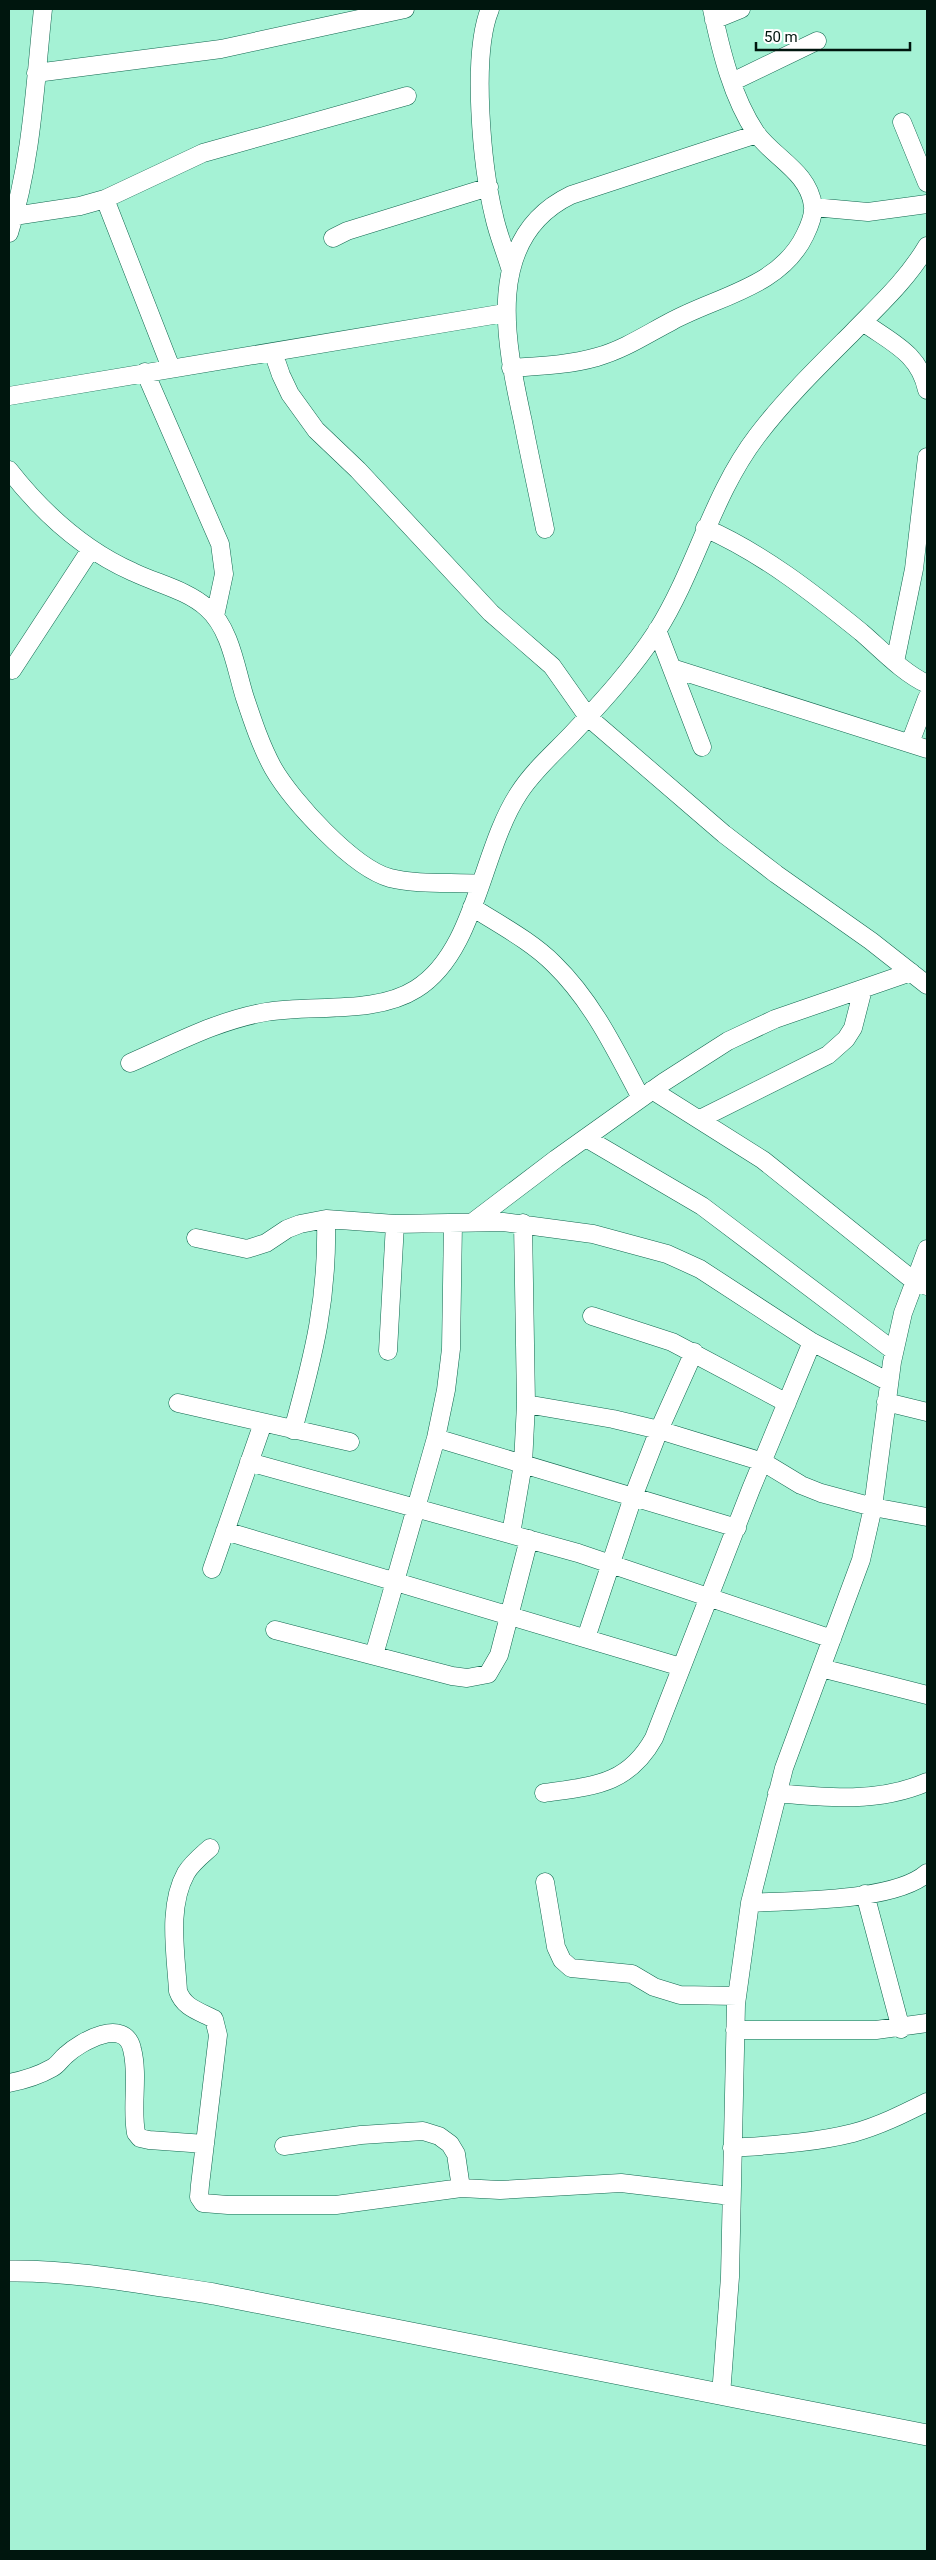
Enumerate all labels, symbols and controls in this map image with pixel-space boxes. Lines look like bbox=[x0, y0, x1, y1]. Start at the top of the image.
scale bar bbox=[756, 20, 910, 52]
text: 50 m bbox=[764, 28, 798, 46]

